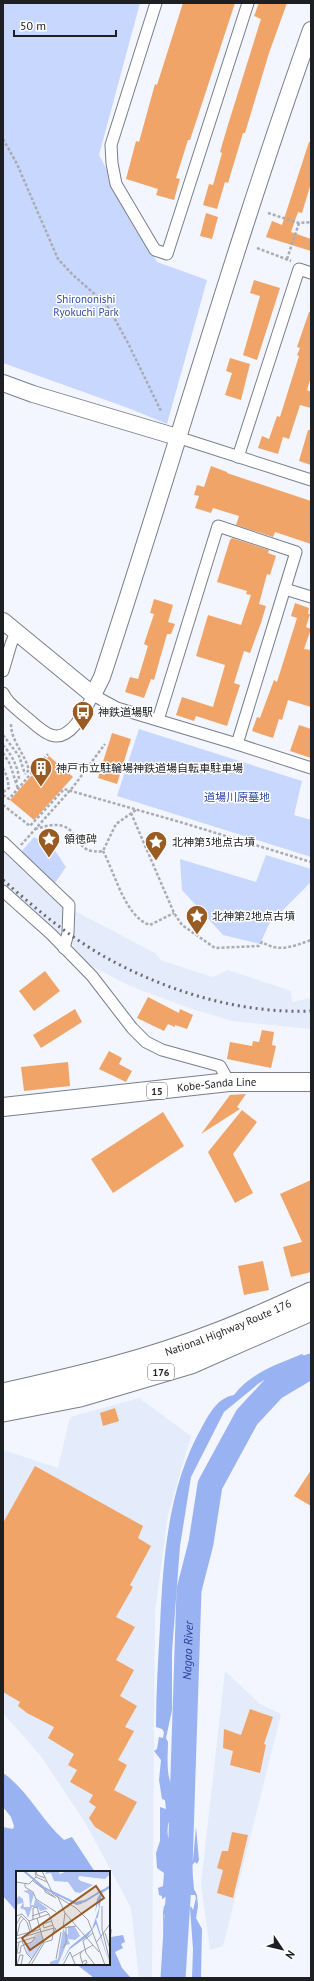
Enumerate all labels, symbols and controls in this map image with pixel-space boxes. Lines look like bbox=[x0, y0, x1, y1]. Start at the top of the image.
scale bar bbox=[14, 12, 116, 38]
text: 50 m bbox=[20, 18, 46, 33]
park label: Shirononishi Ryokuchi Park bbox=[53, 292, 119, 319]
bus stop icon: 神鉄道場駅 bbox=[70, 699, 96, 732]
place label: 神鉄道場駅 bbox=[98, 705, 153, 719]
building icon: 神戸市立駐輪場神鉄道場自転車駐車場 bbox=[28, 755, 54, 788]
place label: 神戸市立駐輪場神鉄道場自転車駐車場 bbox=[56, 761, 243, 775]
park label: 道場川原墓地 bbox=[204, 790, 270, 804]
place icon: 領徳碑 bbox=[36, 826, 62, 859]
place icon: 北神第3地点古墳 bbox=[143, 829, 169, 862]
place label: 領徳碑 bbox=[64, 832, 97, 846]
place label: 北神第3地点古墳 bbox=[172, 835, 255, 849]
place icon: 北神第2地点古墳 bbox=[184, 903, 210, 936]
place label: 北神第2地点古墳 bbox=[212, 909, 295, 923]
street label: Kobe-Sanda Line bbox=[176, 1075, 257, 1095]
road number: 15 bbox=[147, 1083, 167, 1099]
street label: National Highway Route 176 bbox=[163, 1296, 293, 1359]
road number: 176 bbox=[148, 1364, 174, 1380]
water label: Nagao River bbox=[179, 1619, 196, 1680]
inset map bbox=[16, 1871, 110, 1965]
north arrow bbox=[262, 1929, 302, 1969]
text: N bbox=[282, 1948, 298, 1962]

